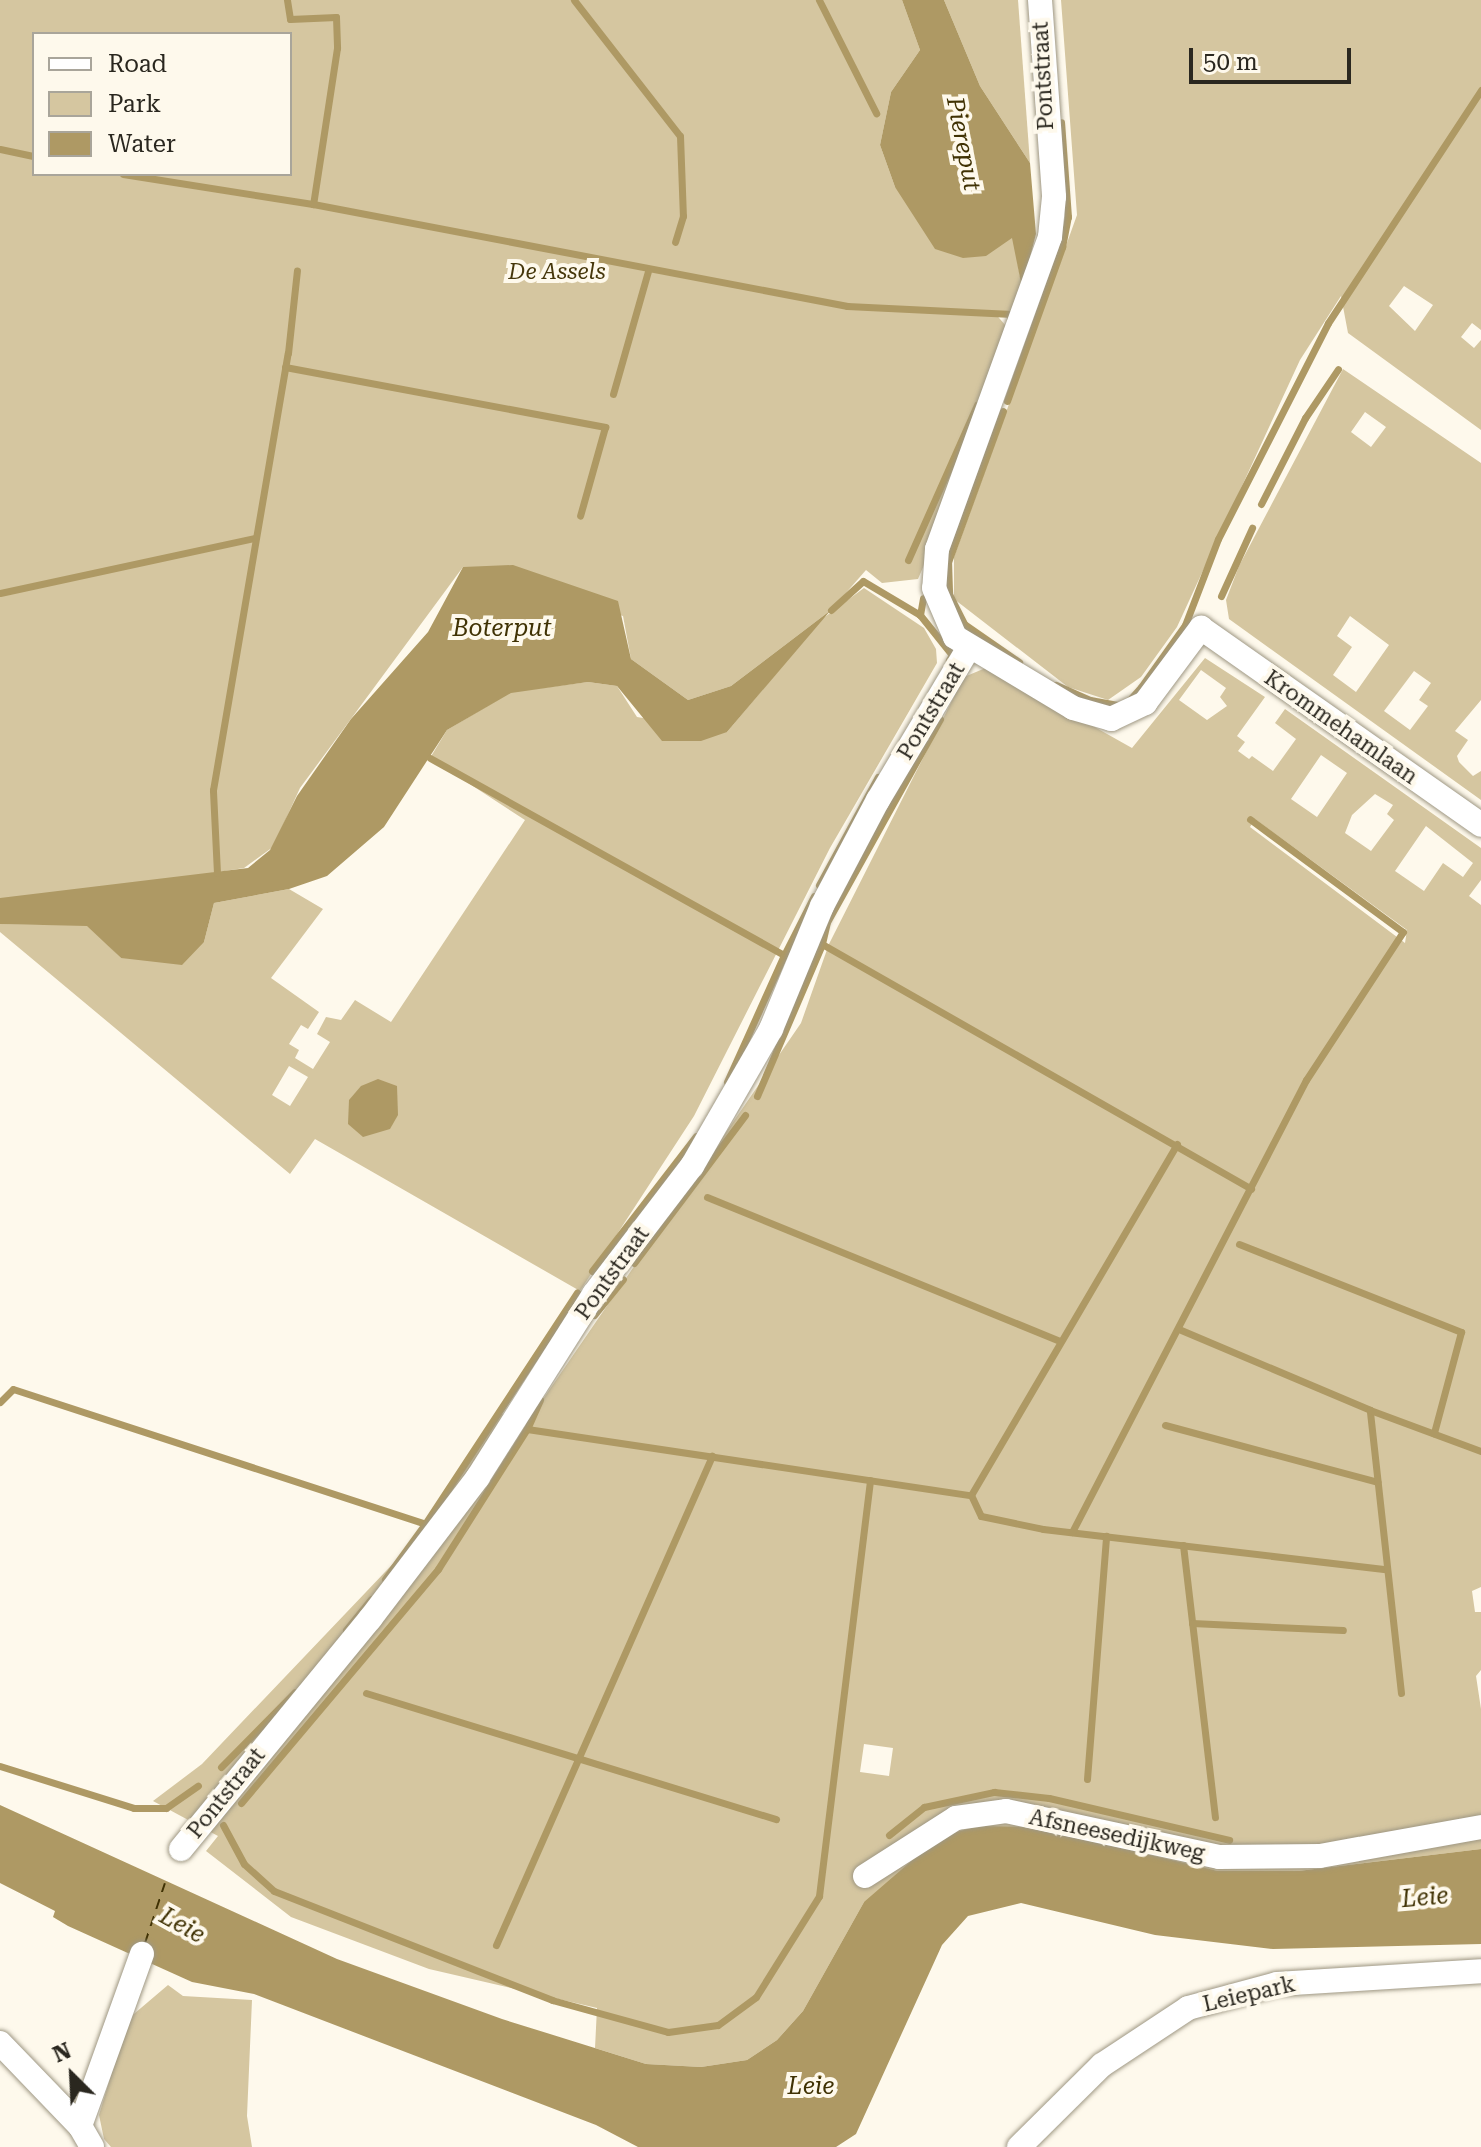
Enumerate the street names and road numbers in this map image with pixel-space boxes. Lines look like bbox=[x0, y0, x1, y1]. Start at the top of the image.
street label: Pontstraat bbox=[1027, 21, 1059, 131]
street label: Pontstraat bbox=[892, 658, 970, 764]
street label: Krommehamlaan bbox=[1259, 664, 1423, 790]
street label: Pontstraat bbox=[569, 1221, 655, 1325]
street label: Pontstraat bbox=[182, 1742, 270, 1844]
street label: Afsneesedijkweg bbox=[1027, 1803, 1207, 1867]
street label: Leiepark bbox=[1200, 1971, 1298, 2017]

